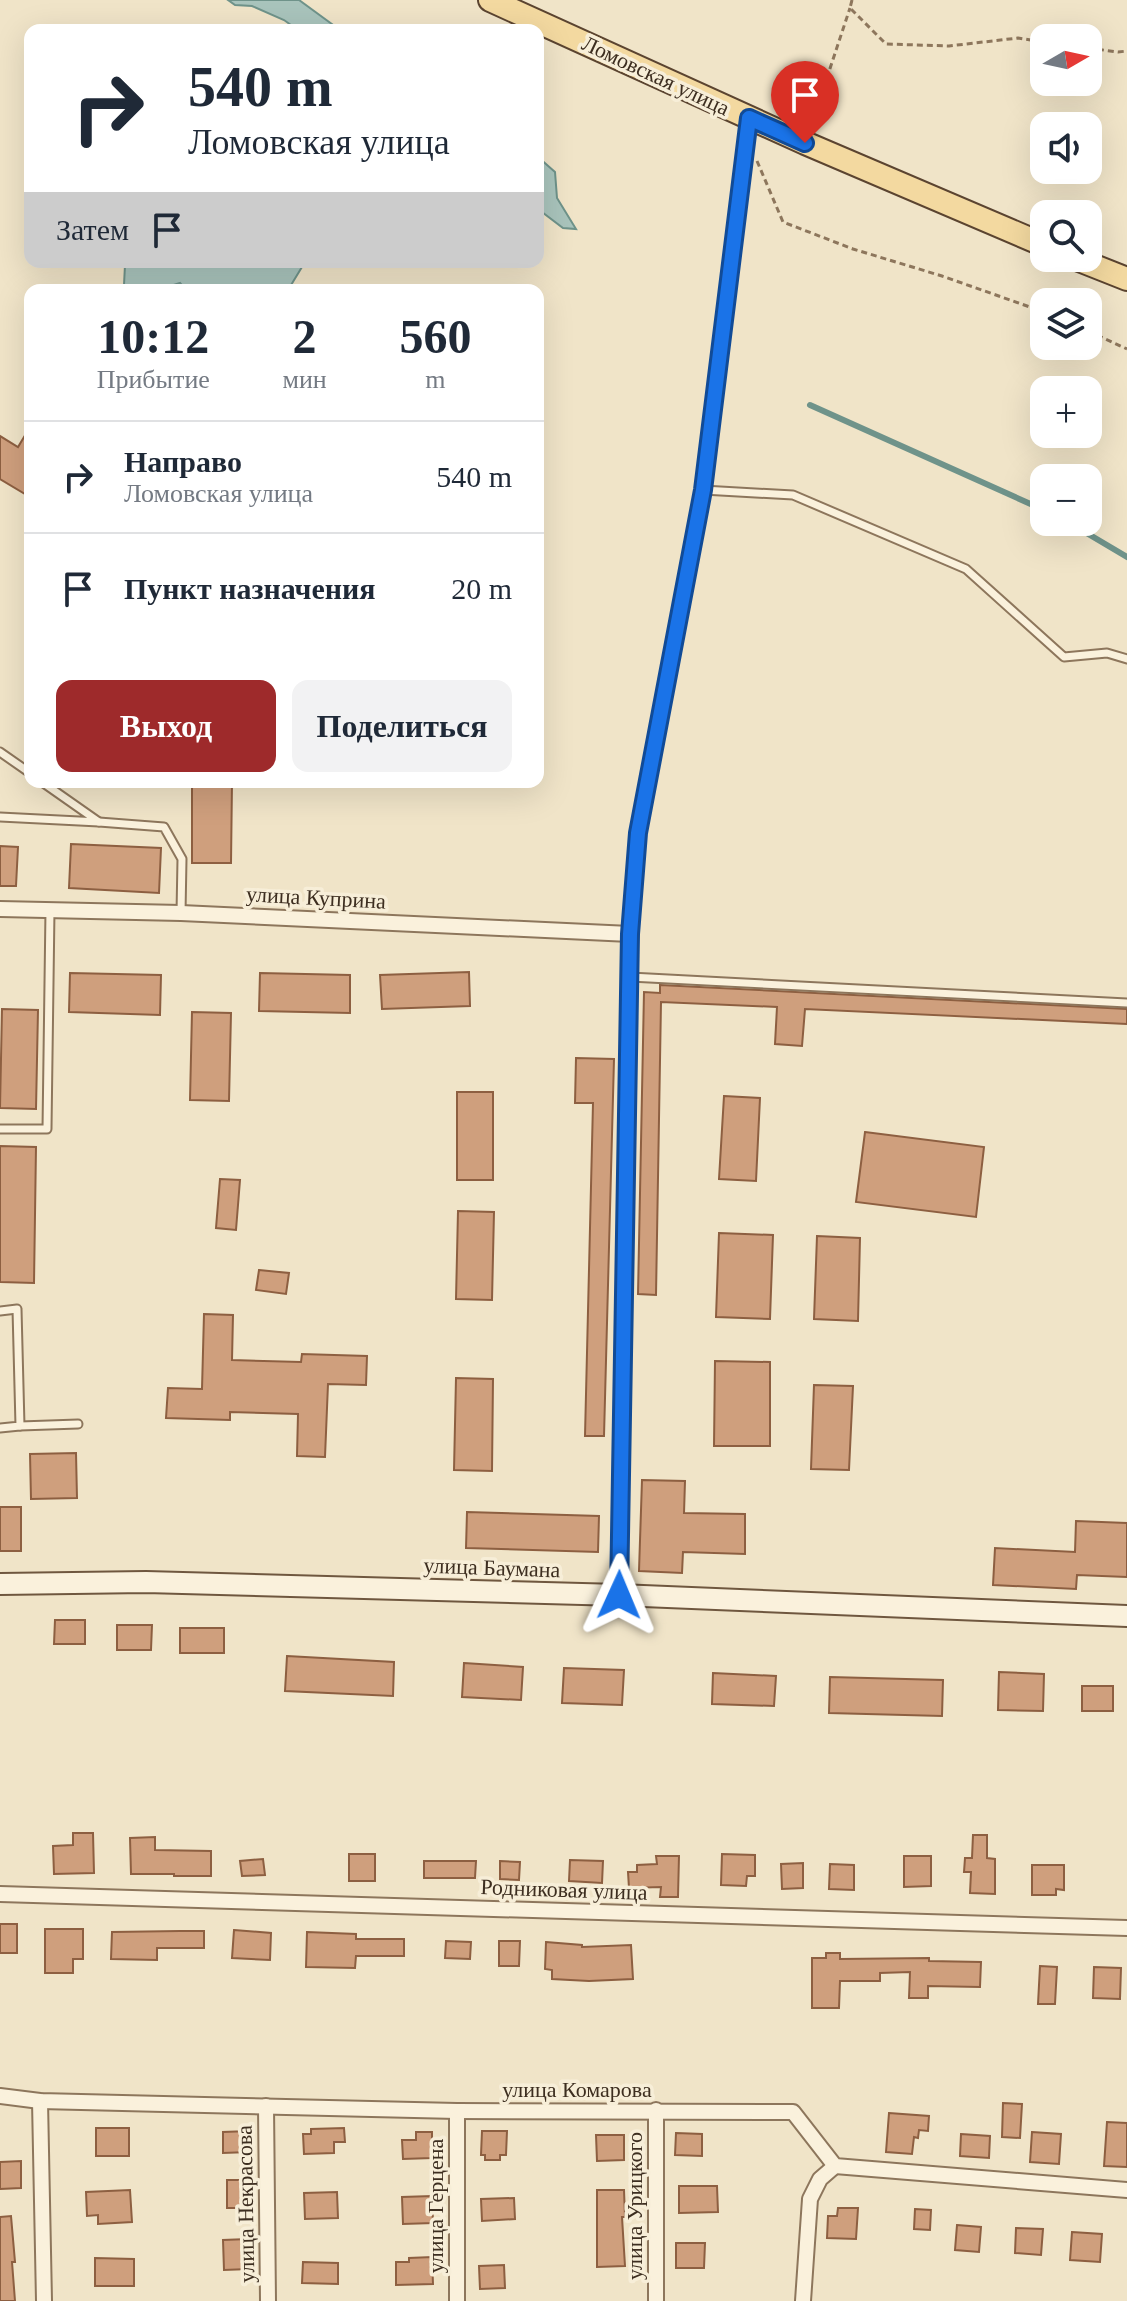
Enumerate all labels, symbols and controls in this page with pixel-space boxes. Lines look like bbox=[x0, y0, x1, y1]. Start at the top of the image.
north arrow bbox=[1030, 24, 1102, 96]
map controls bbox=[1030, 24, 1102, 536]
street label: Ломовская улица bbox=[578, 30, 734, 121]
icon: right bbox=[56, 56, 160, 160]
text: 540 m bbox=[188, 56, 333, 118]
pin bbox=[771, 61, 839, 143]
icon: arrive bbox=[783, 73, 827, 117]
button: sound bbox=[1030, 112, 1102, 184]
text: Ломовская улица bbox=[188, 122, 450, 162]
button: search bbox=[1030, 200, 1102, 272]
icon: arrive bbox=[145, 208, 189, 252]
text: Затем bbox=[56, 213, 129, 246]
button: layers bbox=[1030, 288, 1102, 360]
text: 10:12 bbox=[97, 310, 209, 363]
text: 2 bbox=[293, 310, 317, 363]
text: 560 bbox=[399, 310, 471, 363]
text: Прибытие bbox=[97, 365, 210, 394]
text: мин bbox=[282, 365, 327, 394]
text: m bbox=[425, 365, 445, 394]
button: + bbox=[1030, 376, 1102, 448]
text: Направо bbox=[124, 445, 242, 478]
icon: right bbox=[56, 455, 100, 499]
text: 540 m bbox=[436, 460, 512, 493]
button: − bbox=[1030, 464, 1102, 536]
text: Ломовская улица bbox=[124, 479, 313, 508]
icon: arrive bbox=[56, 567, 100, 611]
text: Пункт назначения bbox=[124, 572, 376, 605]
text: 20 m bbox=[451, 572, 512, 605]
button: Выход bbox=[56, 680, 276, 772]
button: Поделиться bbox=[292, 680, 512, 772]
street label: улица Куприна bbox=[245, 881, 387, 914]
street label: улица Баумана bbox=[423, 1553, 561, 1582]
position arrow bbox=[577, 1553, 661, 1637]
street label: Родниковая улица bbox=[480, 1874, 648, 1905]
street label: улица Комарова bbox=[502, 2077, 652, 2102]
street label: улица Некрасова bbox=[232, 2125, 259, 2283]
street label: улица Урицкого bbox=[622, 2132, 647, 2280]
street label: улица Герцена bbox=[423, 2138, 448, 2273]

